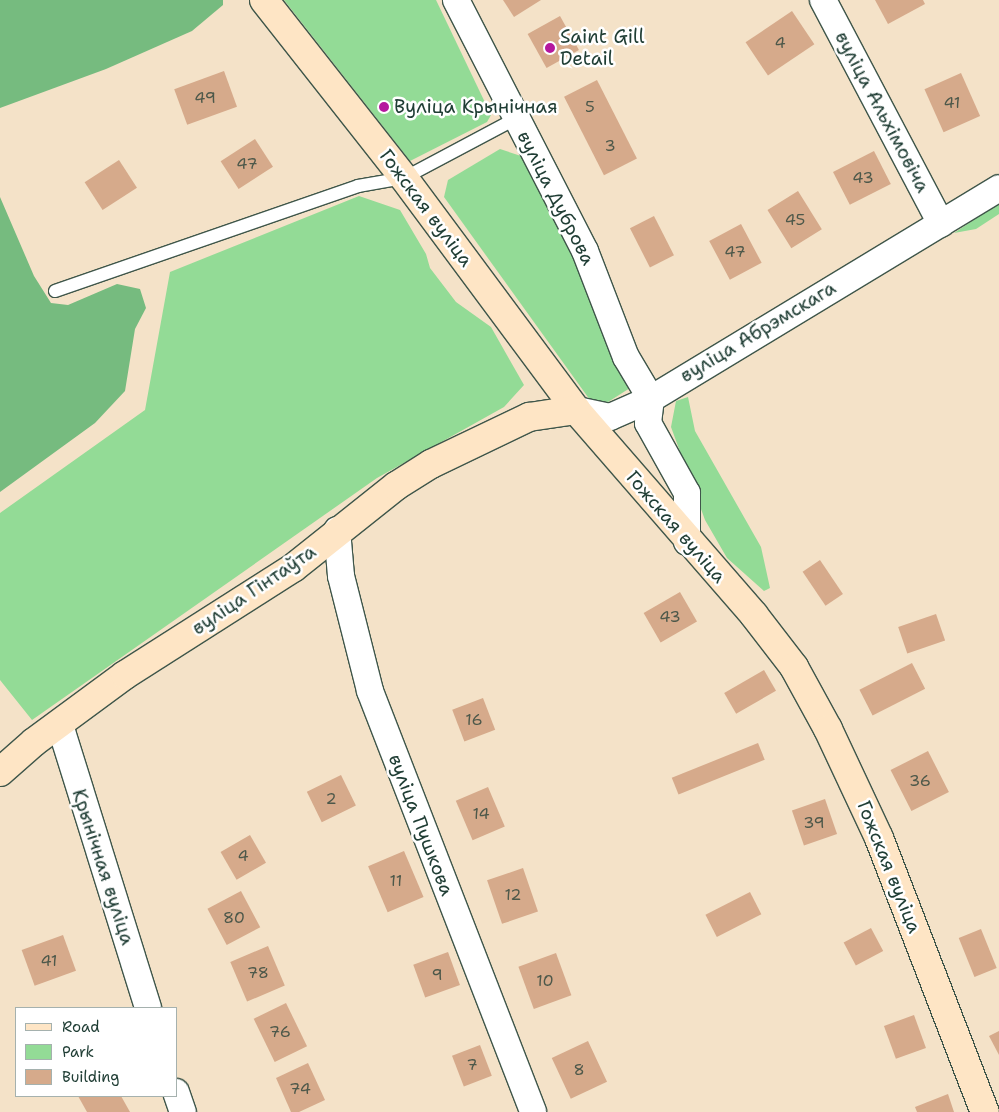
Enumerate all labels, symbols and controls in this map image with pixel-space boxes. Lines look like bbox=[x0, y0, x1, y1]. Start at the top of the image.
place label: Saint Gill Detail bbox=[560, 26, 644, 70]
street label: вуліца Альхімовіча bbox=[830, 28, 934, 196]
house number: 4 bbox=[774, 33, 786, 53]
marker: Saint Gill Detail bbox=[544, 42, 556, 54]
house number: 49 bbox=[194, 88, 216, 108]
house number: 41 bbox=[943, 93, 961, 113]
place label: Вуліца Крынічная bbox=[394, 96, 558, 118]
house number: 5 bbox=[585, 97, 595, 117]
marker: Вуліца Крынічная bbox=[378, 101, 390, 113]
street label: вуліца Дуброва bbox=[512, 127, 600, 269]
house number: 3 bbox=[604, 136, 616, 156]
street label: Гожская вуліца bbox=[375, 145, 477, 271]
house number: 47 bbox=[236, 154, 258, 174]
house number: 43 bbox=[852, 168, 874, 188]
house number: 45 bbox=[785, 210, 805, 230]
house number: 47 bbox=[724, 242, 746, 262]
street label: вуліца Абрэмскага bbox=[676, 277, 840, 387]
street label: Гожская вуліца bbox=[621, 466, 731, 588]
street label: вуліца Гінтаўта bbox=[188, 540, 320, 640]
house number: 43 bbox=[659, 607, 681, 627]
house number: 16 bbox=[465, 710, 483, 730]
street label: вуліца Пушкова bbox=[383, 751, 459, 899]
house number: 36 bbox=[909, 771, 931, 791]
street label: Крынічная вуліца bbox=[67, 786, 139, 948]
house number: 2 bbox=[325, 789, 337, 809]
street label: Гожская вуліца bbox=[852, 797, 926, 937]
house number: 14 bbox=[472, 804, 490, 824]
house number: 39 bbox=[803, 813, 825, 833]
house number: 4 bbox=[237, 846, 249, 866]
house number: 11 bbox=[390, 871, 402, 891]
house number: 12 bbox=[504, 885, 522, 905]
house number: 80 bbox=[223, 908, 245, 928]
house number: 41 bbox=[40, 951, 58, 971]
house number: 78 bbox=[247, 963, 269, 983]
house number: 9 bbox=[431, 965, 443, 985]
house number: 10 bbox=[536, 971, 554, 991]
legend bbox=[15, 1007, 178, 1097]
text: Road bbox=[62, 1017, 100, 1037]
house number: 76 bbox=[269, 1022, 291, 1042]
text: Park bbox=[62, 1042, 94, 1062]
house number: 7 bbox=[466, 1055, 478, 1075]
house number: 8 bbox=[573, 1060, 585, 1080]
text: Building bbox=[62, 1067, 119, 1087]
house number: 74 bbox=[289, 1079, 311, 1099]

